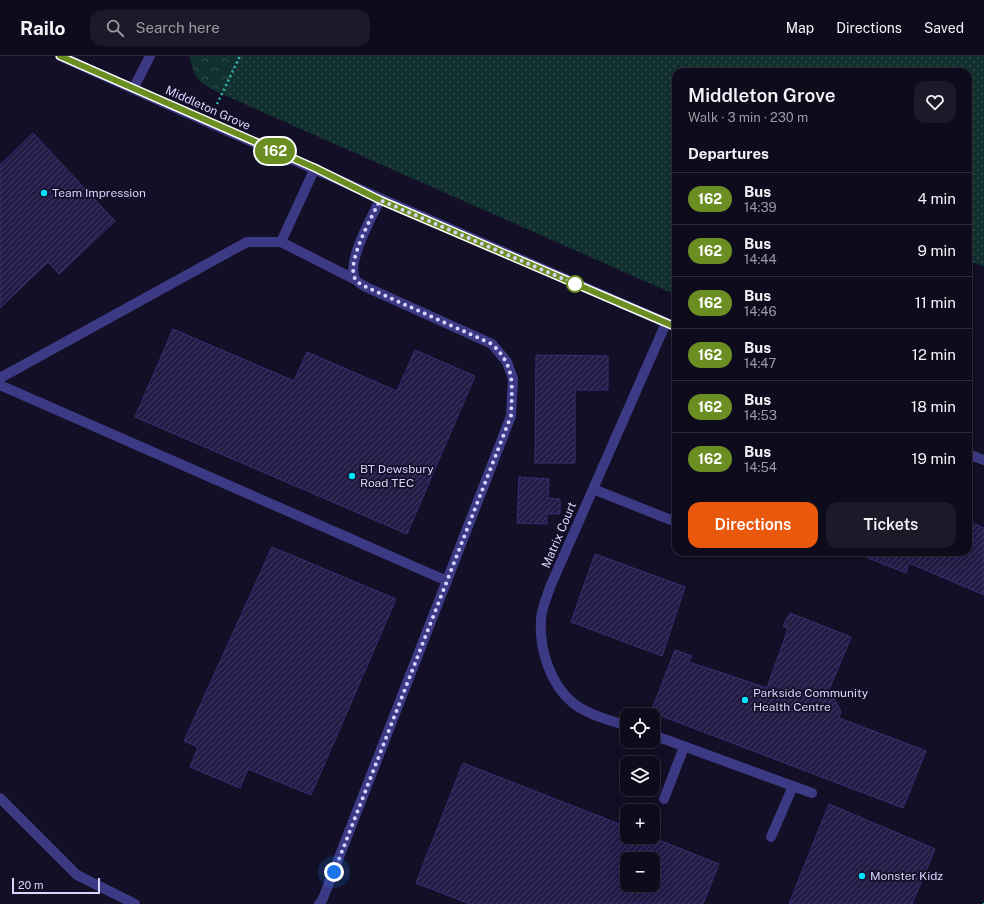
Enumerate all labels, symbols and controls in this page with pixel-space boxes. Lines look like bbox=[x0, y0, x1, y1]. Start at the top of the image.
search box bbox=[90, 10, 370, 46]
text: Railo bbox=[20, 17, 66, 39]
icon: search bbox=[104, 17, 126, 39]
text: Search here bbox=[136, 19, 220, 36]
text: Map bbox=[786, 20, 814, 36]
text: Directions bbox=[836, 20, 902, 36]
text: Saved bbox=[924, 20, 964, 36]
button: heart bbox=[914, 81, 956, 123]
street label: Middleton Grove bbox=[163, 83, 253, 133]
text: Middleton Grove bbox=[688, 84, 836, 106]
text: Walk · 3 min · 230 m bbox=[688, 110, 808, 125]
line badge: 162 bbox=[252, 138, 298, 164]
text: 162 bbox=[263, 143, 287, 159]
text: Departures bbox=[688, 145, 769, 162]
text: Bus bbox=[744, 183, 771, 200]
place label: Team Impression bbox=[52, 186, 146, 200]
marker: Team Impression bbox=[39, 188, 49, 198]
text: 4 min bbox=[917, 190, 956, 207]
text: 162 bbox=[698, 191, 722, 207]
text: 14:39 bbox=[744, 200, 777, 215]
text: Bus bbox=[744, 235, 771, 252]
text: 9 min bbox=[918, 242, 956, 259]
text: 162 bbox=[698, 243, 722, 259]
text: 14:44 bbox=[744, 252, 777, 267]
unlabelled marker bbox=[566, 275, 584, 293]
text: Bus bbox=[744, 287, 771, 304]
text: 11 min bbox=[915, 294, 956, 311]
text: 162 bbox=[698, 295, 722, 311]
text: 14:46 bbox=[744, 304, 777, 319]
text: Bus bbox=[744, 339, 771, 356]
text: 12 min bbox=[912, 346, 956, 363]
text: 162 bbox=[698, 347, 722, 363]
text: 14:47 bbox=[744, 356, 776, 371]
text: Bus bbox=[744, 391, 771, 408]
text: 18 min bbox=[911, 398, 956, 415]
text: 162 bbox=[698, 399, 722, 415]
text: 14:53 bbox=[744, 408, 777, 423]
text: Bus bbox=[744, 443, 771, 460]
text: 19 min bbox=[911, 450, 956, 467]
text: 162 bbox=[698, 451, 722, 467]
text: 14:54 bbox=[744, 460, 777, 475]
place label: BT Dewsbury Road TEC bbox=[360, 462, 434, 490]
marker: BT Dewsbury Road TEC bbox=[347, 471, 357, 481]
street label: Matrix Court bbox=[539, 500, 579, 570]
button: Directions bbox=[688, 502, 818, 548]
button: Tickets bbox=[826, 502, 956, 548]
place label: Parkside Community Health Centre bbox=[753, 686, 869, 714]
marker: Parkside Community Health Centre bbox=[740, 695, 750, 705]
map controls bbox=[620, 708, 660, 892]
button: locate bbox=[620, 708, 660, 748]
button: layers bbox=[620, 756, 660, 796]
button: + bbox=[620, 804, 660, 844]
button: − bbox=[620, 852, 660, 892]
your location bbox=[324, 862, 344, 882]
place label: Monster Kidz bbox=[870, 869, 943, 883]
marker: Monster Kidz bbox=[857, 871, 867, 881]
scale bar bbox=[12, 876, 100, 895]
text: 20 m bbox=[18, 879, 43, 891]

